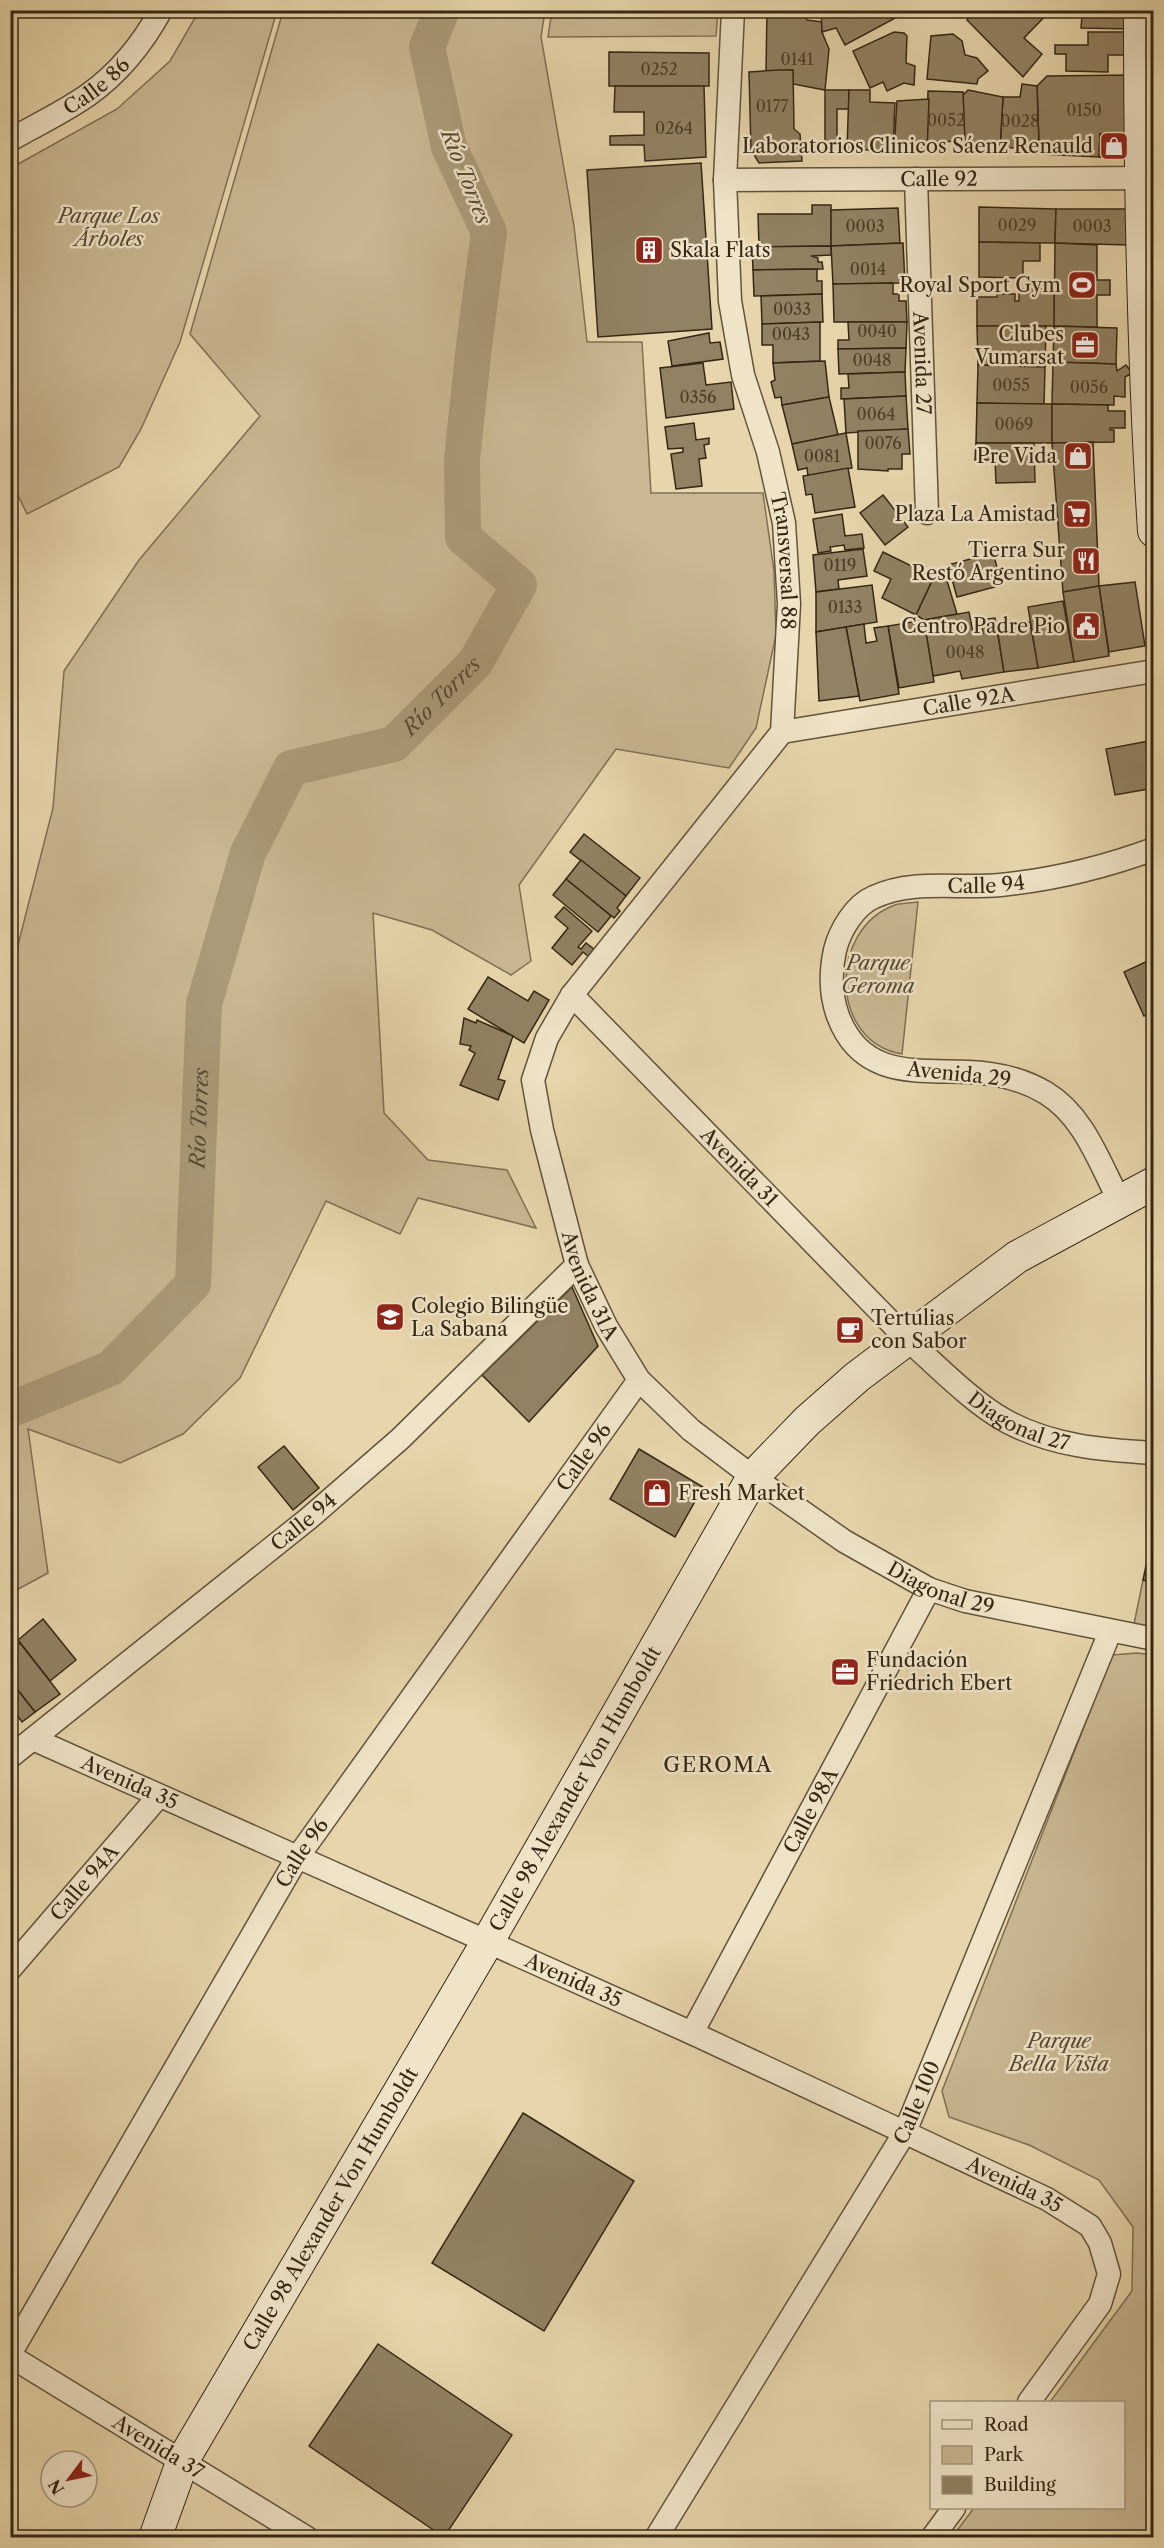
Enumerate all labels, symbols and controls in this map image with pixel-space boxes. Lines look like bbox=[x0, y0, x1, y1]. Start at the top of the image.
house number: 0141 bbox=[781, 49, 814, 69]
street label: Calle 86 bbox=[59, 53, 135, 120]
house number: 0252 bbox=[640, 59, 678, 79]
house number: 0177 bbox=[756, 96, 788, 116]
house number: 0150 bbox=[1066, 100, 1102, 120]
house number: 0052 bbox=[927, 110, 965, 130]
house number: 0028 bbox=[1001, 111, 1039, 131]
house number: 0264 bbox=[655, 118, 693, 138]
water label: Río Torres bbox=[435, 124, 497, 229]
shop icon: Laboratorios Clinicos Sáenz Renauld bbox=[1098, 130, 1130, 162]
place label: Laboratorios Clinicos Sáenz Renauld bbox=[742, 134, 1093, 158]
street label: Calle 92 bbox=[900, 167, 978, 191]
park label: Parque Los Árboles bbox=[56, 204, 160, 251]
house number: 0029 bbox=[998, 215, 1036, 235]
house number: 0003 bbox=[845, 216, 885, 236]
house number: 0003 bbox=[1072, 216, 1112, 236]
building icon: Skala Flats bbox=[633, 234, 665, 266]
place label: Skala Flats bbox=[670, 238, 770, 262]
house number: 0014 bbox=[850, 259, 886, 279]
sports icon: Royal Sport Gym bbox=[1066, 269, 1098, 301]
place label: Royal Sport Gym bbox=[899, 273, 1061, 297]
house number: 0033 bbox=[773, 299, 811, 319]
street label: Avenida 27 bbox=[908, 310, 936, 415]
house number: 0040 bbox=[857, 321, 897, 341]
place label: Clubes Vumarsat bbox=[973, 322, 1064, 369]
house number: 0043 bbox=[772, 324, 810, 344]
office icon: Clubes Vumarsat bbox=[1069, 329, 1101, 361]
house number: 0048 bbox=[852, 350, 892, 370]
house number: 0055 bbox=[992, 375, 1030, 395]
house number: 0056 bbox=[1070, 377, 1108, 397]
house number: 0356 bbox=[679, 387, 717, 407]
house number: 0064 bbox=[857, 404, 895, 424]
house number: 0069 bbox=[994, 414, 1034, 434]
house number: 0076 bbox=[864, 433, 902, 453]
shop icon: Pre Vida bbox=[1062, 440, 1094, 472]
place label: Pre Vida bbox=[977, 444, 1057, 468]
house number: 0081 bbox=[804, 446, 841, 466]
street label: Transversal 88 bbox=[765, 490, 801, 630]
supermarket icon: Plaza La Amistad bbox=[1061, 498, 1093, 530]
place label: Plaza La Amistad bbox=[895, 502, 1056, 526]
place label: Tierra Sur Restó Argentino bbox=[912, 538, 1066, 585]
restaurant icon: Tierra Sur Restó Argentino bbox=[1070, 545, 1102, 577]
house number: 0119 bbox=[824, 555, 856, 575]
house number: 0133 bbox=[828, 597, 862, 617]
public building icon: Centro Padre Pio bbox=[1070, 610, 1102, 642]
place label: Centro Padre Pio bbox=[901, 614, 1065, 638]
house number: 0048 bbox=[945, 642, 985, 662]
water label: Río Torres bbox=[396, 651, 486, 742]
street label: Calle 92A bbox=[921, 682, 1017, 721]
street label: Calle 94 bbox=[947, 870, 1026, 898]
park label: Parque Geroma bbox=[841, 951, 915, 998]
street label: Avenida 29 bbox=[905, 1056, 1012, 1091]
water label: Río Torres bbox=[184, 1066, 214, 1171]
street label: Avenida 31 bbox=[695, 1122, 784, 1212]
street label: Avenida 31A bbox=[556, 1227, 624, 1346]
place label: Colegio Bilingüe La Sabana bbox=[411, 1294, 568, 1341]
school or university icon: Colegio Bilingüe La Sabana bbox=[374, 1301, 406, 1333]
place label: Tertulias con Sabor bbox=[871, 1306, 967, 1353]
cafe icon: Tertulias con Sabor bbox=[834, 1314, 866, 1346]
street label: Diagonal 27 bbox=[963, 1387, 1072, 1455]
street label: Calle 96 bbox=[551, 1418, 616, 1496]
shop icon: Fresh Market bbox=[641, 1477, 673, 1509]
place label: Fresh Market bbox=[678, 1481, 805, 1505]
street label: Calle 94 bbox=[266, 1488, 341, 1556]
street label: Diagonal 29 bbox=[883, 1556, 996, 1619]
street label: Calle 98 Alexander Von Humboldt bbox=[484, 1642, 666, 1936]
place label: Fundación Friedrich Ebert bbox=[866, 1648, 1012, 1695]
office icon: Fundación Friedrich Ebert bbox=[829, 1656, 861, 1688]
street label: Avenida 35 bbox=[77, 1750, 182, 1814]
district label: GEROMA bbox=[663, 1752, 773, 1777]
street label: Calle 98A bbox=[778, 1763, 844, 1857]
street label: Calle 96 bbox=[271, 1814, 333, 1892]
street label: Calle 94A bbox=[45, 1839, 124, 1926]
street label: Avenida 35 bbox=[521, 1948, 626, 2012]
park label: Parque Bella Vista bbox=[1007, 2029, 1109, 2076]
street label: Calle 100 bbox=[888, 2057, 945, 2149]
street label: Calle 98 Alexander Von Humboldt bbox=[238, 2063, 423, 2355]
street label: Avenida 35 bbox=[962, 2151, 1067, 2218]
legend bbox=[930, 2401, 1125, 2509]
street label: Avenida 37 bbox=[108, 2409, 208, 2484]
text: Road bbox=[984, 2414, 1029, 2436]
text: Park bbox=[984, 2444, 1025, 2466]
north arrow bbox=[39, 2449, 99, 2509]
text: Building bbox=[984, 2474, 1056, 2496]
text: N bbox=[44, 2476, 68, 2498]

